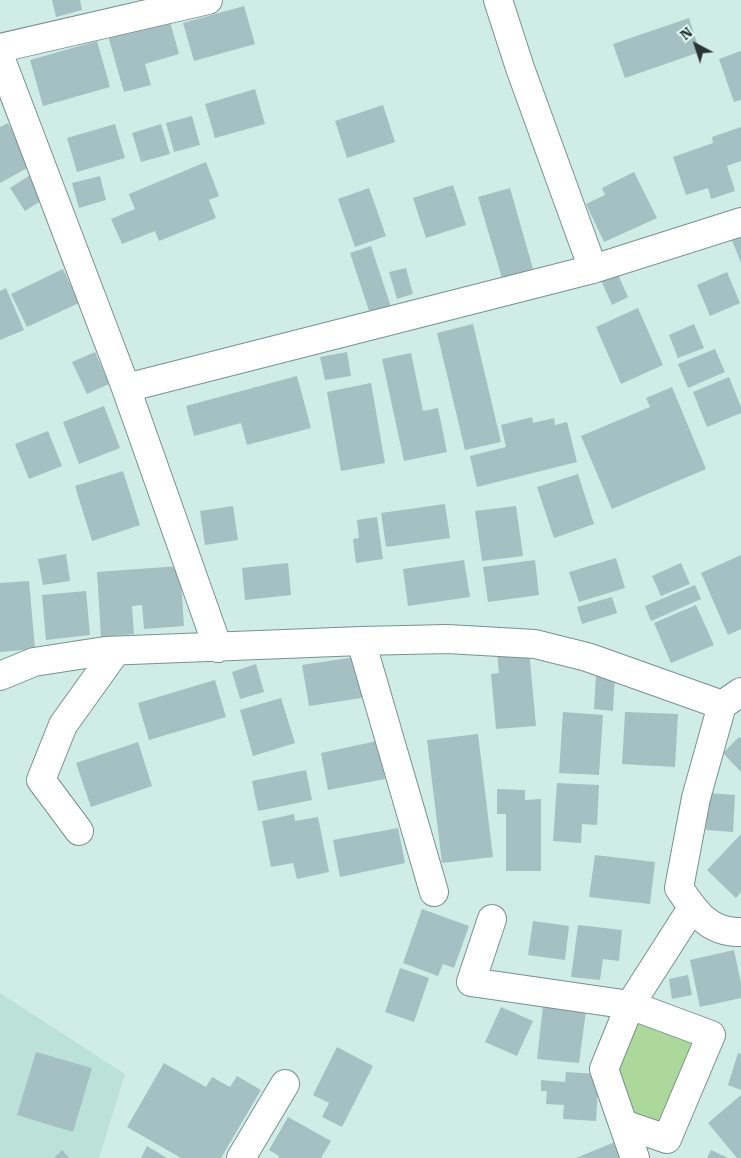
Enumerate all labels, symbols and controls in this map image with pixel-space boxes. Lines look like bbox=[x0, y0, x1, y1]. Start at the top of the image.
north arrow bbox=[671, 20, 721, 70]
text: N bbox=[677, 24, 696, 43]

